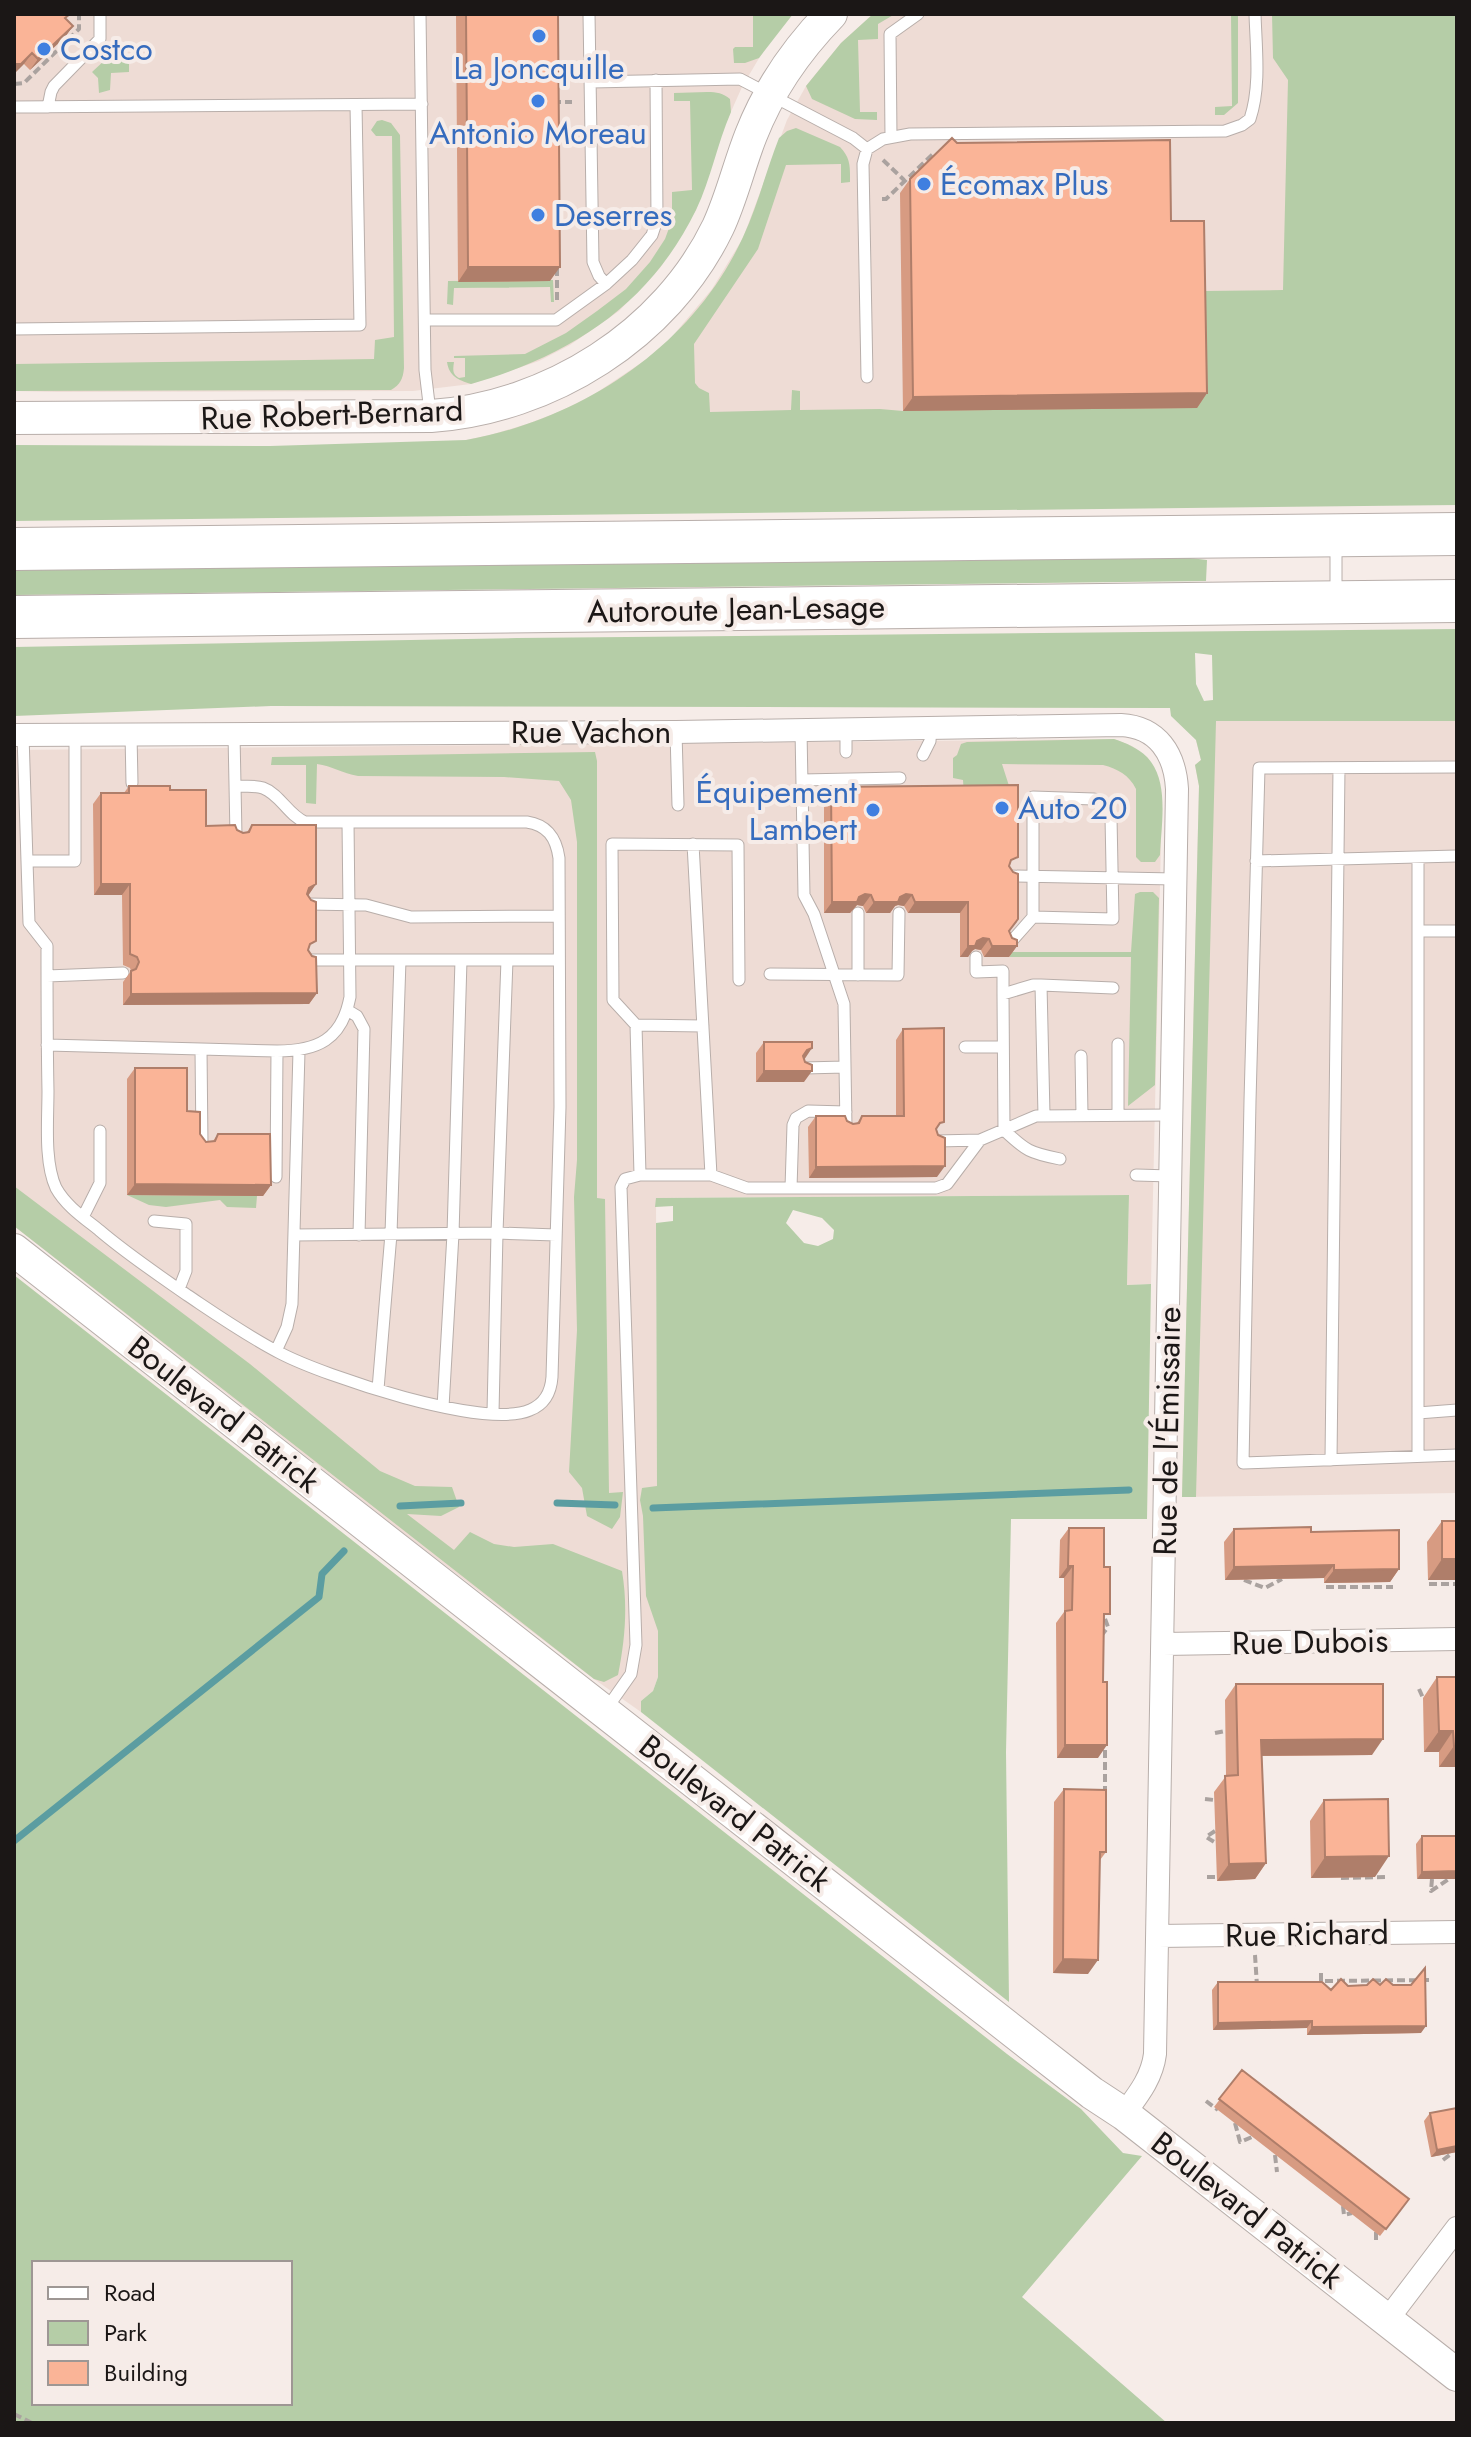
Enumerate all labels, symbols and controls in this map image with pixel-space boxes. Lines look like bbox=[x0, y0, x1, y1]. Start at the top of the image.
place label: Costco bbox=[60, 26, 153, 72]
marker: La Joncquille bbox=[530, 27, 548, 45]
marker: Costco bbox=[35, 40, 53, 58]
place label: La Joncquille bbox=[453, 45, 625, 91]
marker: Antonio Moreau bbox=[529, 92, 547, 110]
place label: Antonio Moreau bbox=[429, 110, 647, 156]
place label: Écomax Plus bbox=[940, 161, 1108, 207]
marker: Écomax Plus bbox=[915, 175, 933, 193]
place label: Deserres bbox=[554, 192, 672, 238]
marker: Deserres bbox=[529, 206, 547, 224]
street label: Rue Robert-Bernard bbox=[200, 386, 464, 442]
street label: Autoroute Jean-Lesage bbox=[587, 583, 885, 635]
street label: Rue Vachon bbox=[511, 709, 671, 755]
place label: Équipement Lambert bbox=[695, 769, 857, 852]
place label: Auto 20 bbox=[1018, 785, 1127, 831]
marker: Auto 20 bbox=[993, 799, 1011, 817]
marker: Équipement Lambert bbox=[864, 801, 882, 819]
street label: Rue de l'Émissaire bbox=[1142, 1306, 1192, 1556]
street label: Boulevard Patrick bbox=[118, 1324, 330, 1504]
street label: Rue Dubois bbox=[1231, 1618, 1389, 1666]
street label: Boulevard Patrick bbox=[629, 1723, 841, 1903]
street label: Rue Richard bbox=[1225, 1910, 1389, 1958]
street label: Boulevard Patrick bbox=[1141, 2120, 1353, 2300]
legend bbox=[32, 2261, 292, 2405]
text: Road bbox=[104, 2275, 156, 2310]
text: Park bbox=[104, 2315, 147, 2350]
text: Building bbox=[104, 2355, 188, 2390]

